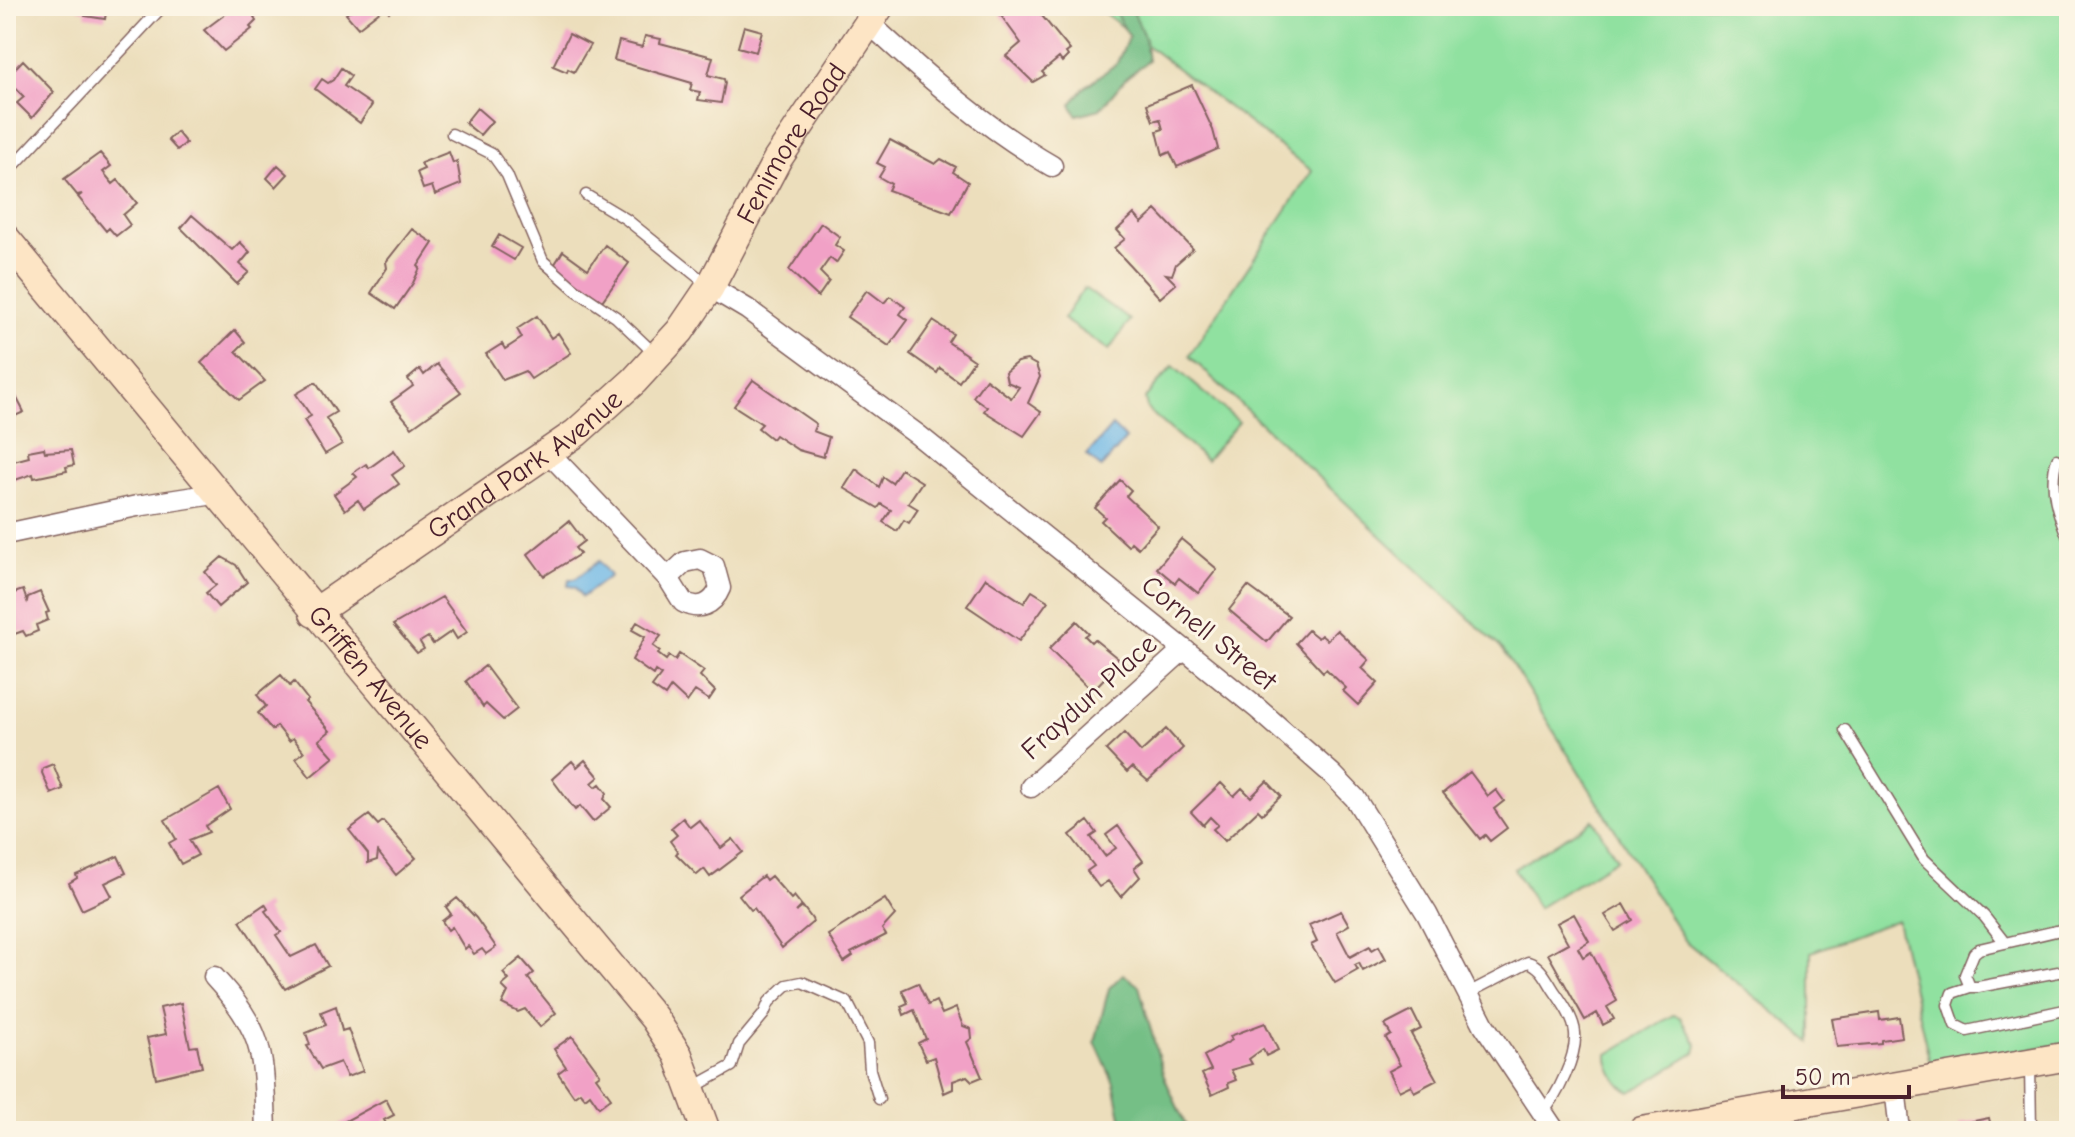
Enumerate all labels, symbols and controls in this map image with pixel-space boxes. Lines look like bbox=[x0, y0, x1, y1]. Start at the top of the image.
street label: Fenimore Road bbox=[730, 57, 853, 229]
street label: Grand Park Avenue bbox=[422, 383, 629, 546]
street label: Cornell Street bbox=[1135, 569, 1284, 698]
street label: Griffen Avenue bbox=[302, 599, 439, 755]
street label: Fraydun Place bbox=[1015, 628, 1163, 766]
scale bar bbox=[1783, 1049, 1909, 1099]
text: 50 m bbox=[1795, 1063, 1851, 1091]

